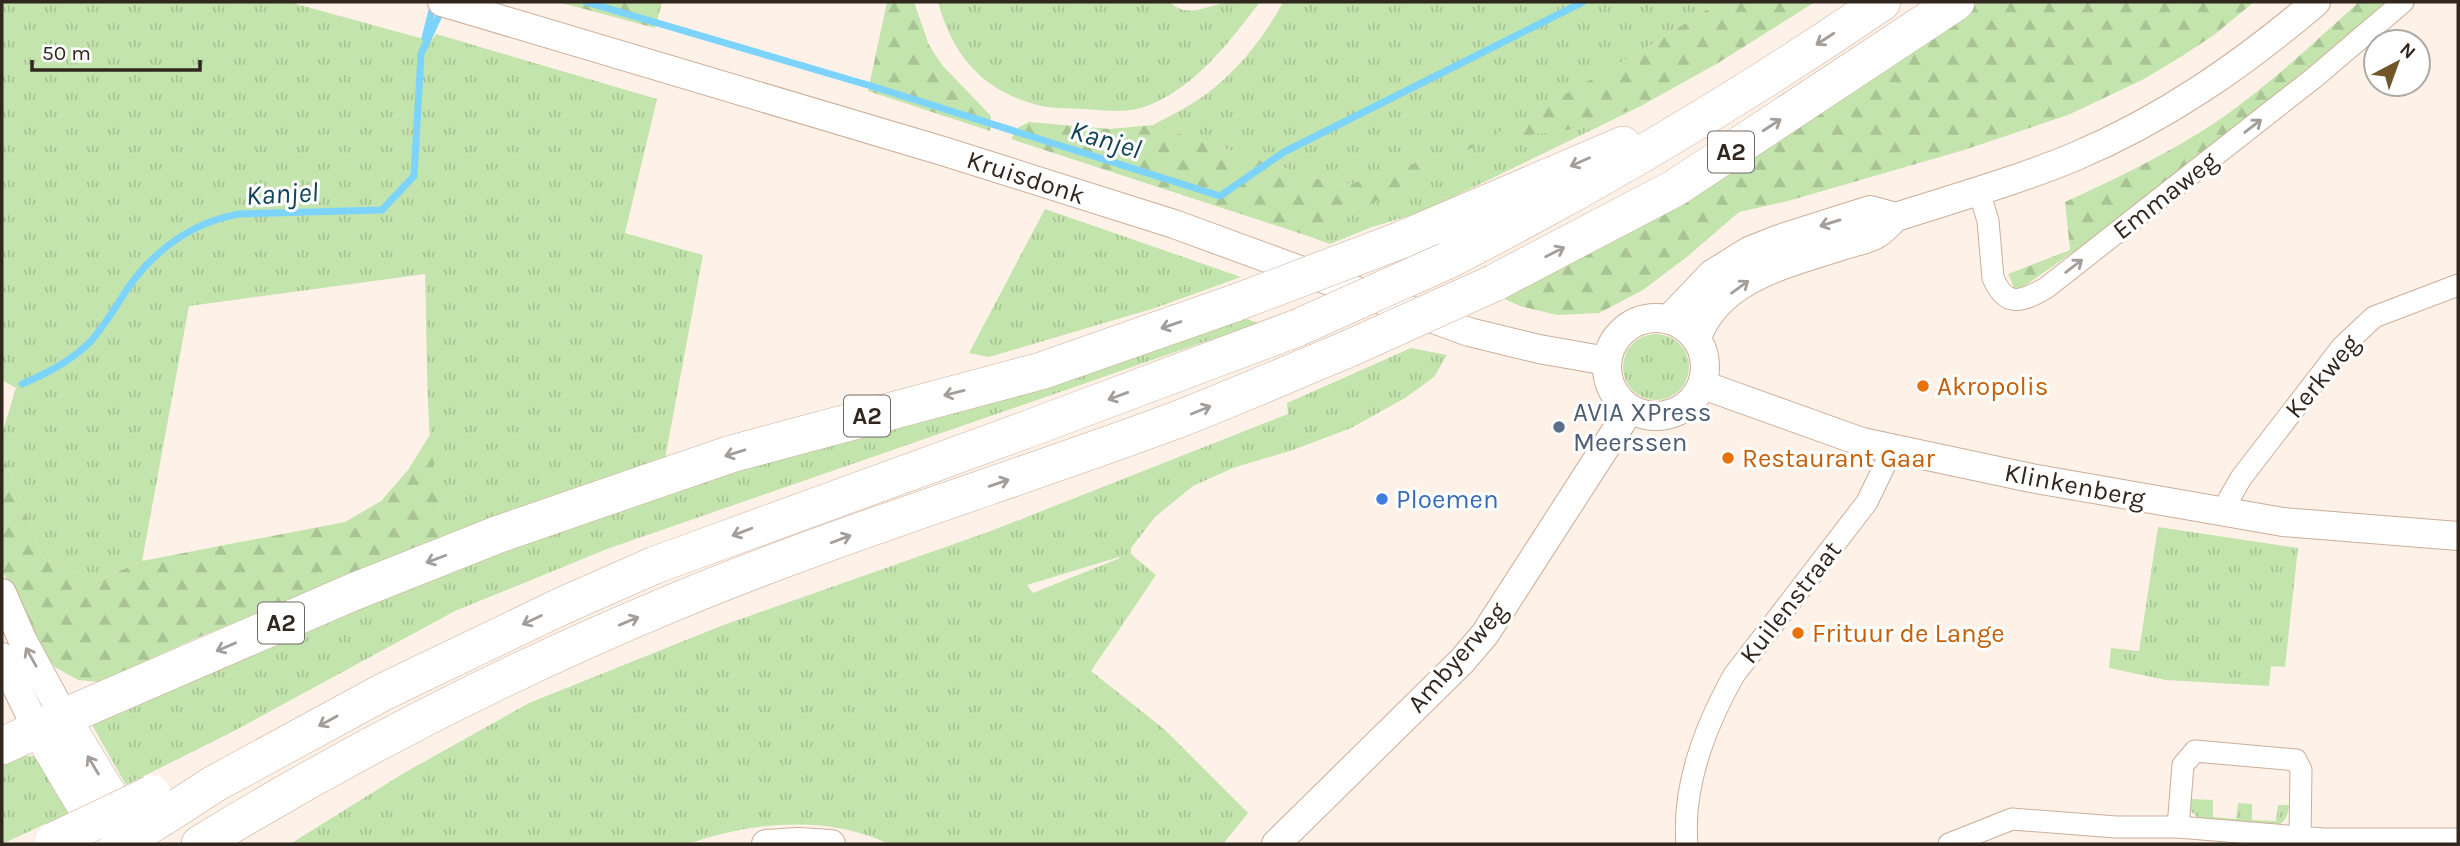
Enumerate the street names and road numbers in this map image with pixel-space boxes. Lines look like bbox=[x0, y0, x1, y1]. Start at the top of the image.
road number: A2 bbox=[1708, 132, 1754, 172]
street label: Kruisdonk bbox=[963, 144, 1089, 211]
street label: Emmaweg bbox=[2107, 145, 2224, 246]
street label: Kerkweg bbox=[2278, 328, 2367, 425]
road number: A2 bbox=[844, 396, 890, 436]
street label: Klinkenberg bbox=[2002, 457, 2148, 514]
street label: Kuilenstraat bbox=[1733, 535, 1848, 670]
street label: Ambyerweg bbox=[1401, 595, 1514, 719]
road number: A2 bbox=[258, 602, 304, 644]

